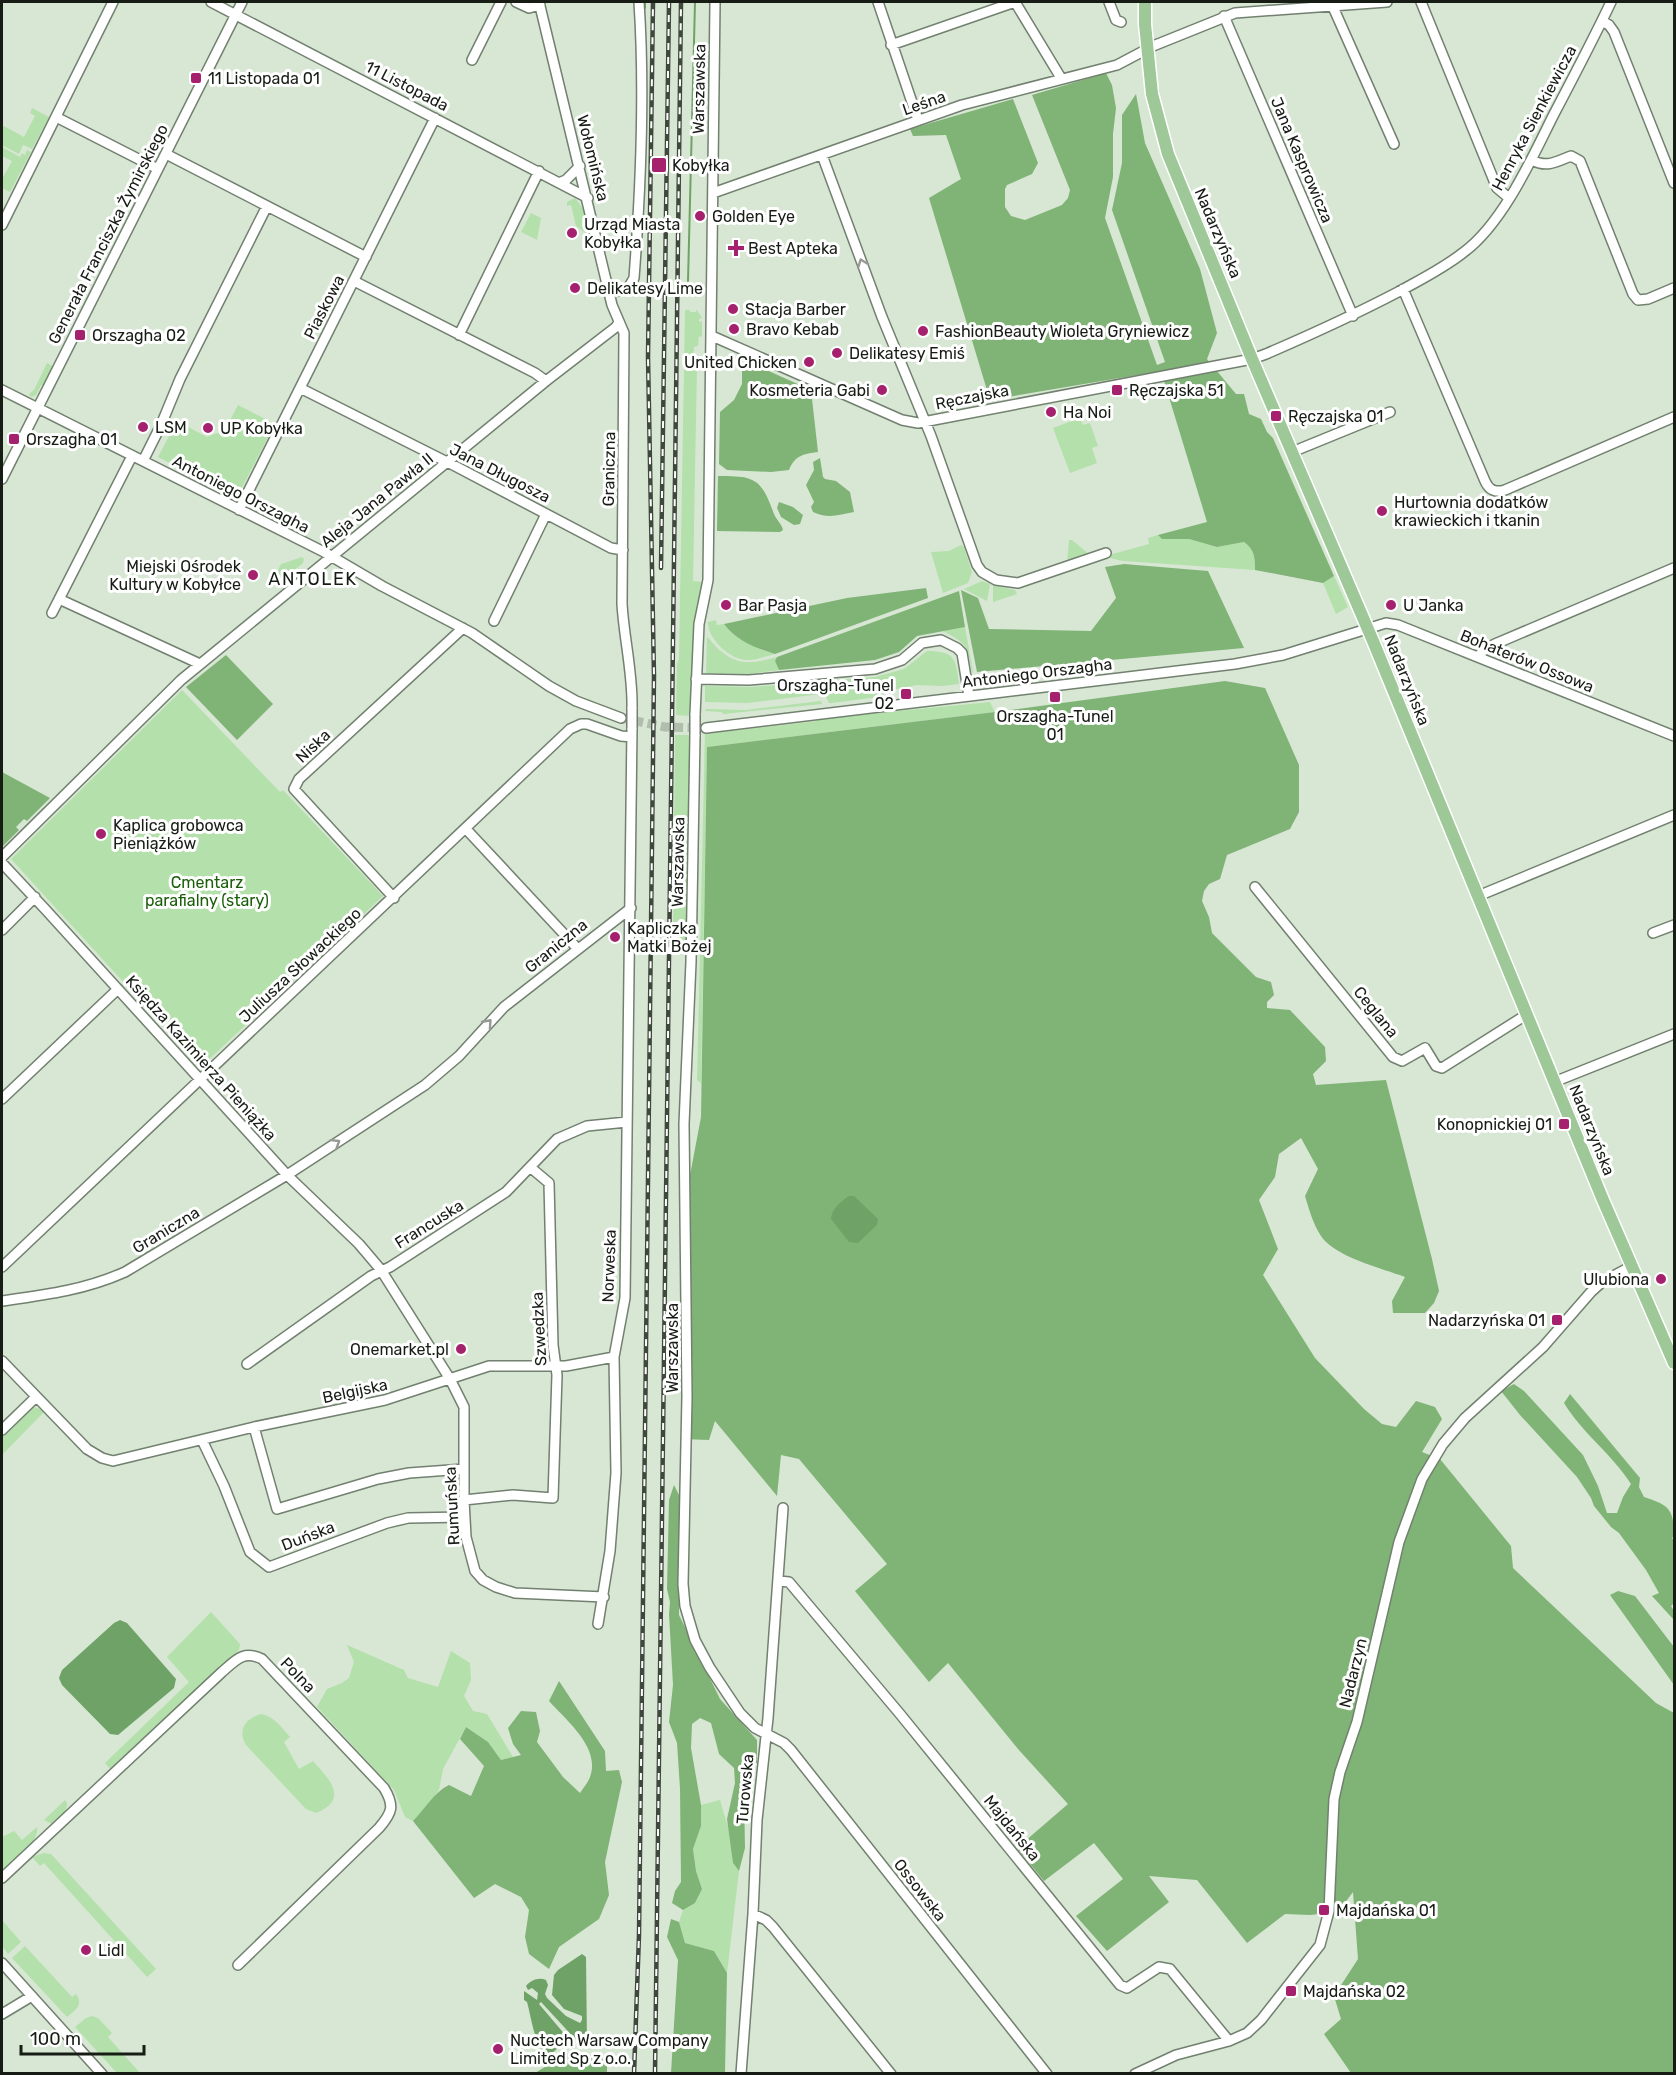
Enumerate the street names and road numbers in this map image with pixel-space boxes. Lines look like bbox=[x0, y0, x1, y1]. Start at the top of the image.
street label: Henryka Sienkiewicza bbox=[1488, 42, 1580, 194]
street label: Warszawska bbox=[689, 44, 709, 134]
street label: 11 Listopada bbox=[362, 57, 452, 115]
street label: Leśna bbox=[900, 87, 948, 119]
street label: Jana Kasprowicza bbox=[1267, 94, 1337, 226]
street label: Wołomińska bbox=[573, 113, 613, 203]
street label: Generała Franciszka Żymirskiego bbox=[44, 121, 172, 347]
street label: Nadarzyńska bbox=[1190, 185, 1246, 281]
street label: Piaskowa bbox=[300, 272, 348, 342]
street label: Ręczajska bbox=[934, 381, 1011, 414]
street label: Graniczna bbox=[599, 431, 619, 507]
street label: Jana Długosza bbox=[447, 439, 553, 507]
street label: Aleja Jana Pawła II bbox=[317, 449, 437, 551]
street label: Antoniego Orszagha bbox=[169, 451, 313, 537]
street label: Bohaterów Ossowa bbox=[1457, 626, 1597, 696]
street label: Nadarzyńska bbox=[1380, 632, 1434, 728]
street label: Antoniego Orszagha bbox=[961, 654, 1113, 692]
street label: Niska bbox=[292, 725, 334, 767]
street label: Warszawska bbox=[668, 817, 688, 907]
street label: Juliusza Słowackiego bbox=[235, 904, 365, 1026]
street label: Graniczna bbox=[521, 915, 591, 977]
street label: Księdza Kazimierza Pieniążka bbox=[121, 971, 280, 1145]
street label: Ceglana bbox=[1350, 983, 1402, 1041]
street label: Nadarzyńska bbox=[1565, 1082, 1619, 1178]
street label: Francuska bbox=[391, 1196, 467, 1252]
street label: Graniczna bbox=[129, 1203, 203, 1257]
street label: Norweska bbox=[598, 1229, 620, 1303]
street label: Szwedzka bbox=[528, 1291, 550, 1367]
street label: Warszawska bbox=[663, 1303, 682, 1393]
street label: Belgijska bbox=[321, 1375, 389, 1407]
street label: Rumuńska bbox=[440, 1466, 464, 1546]
street label: Duńska bbox=[279, 1517, 337, 1555]
street label: Nadarzyn bbox=[1335, 1636, 1371, 1710]
street label: Polna bbox=[277, 1653, 319, 1697]
street label: Turowska bbox=[732, 1753, 758, 1825]
street label: Majdańska bbox=[980, 1791, 1044, 1865]
street label: Ossowska bbox=[890, 1855, 950, 1925]

